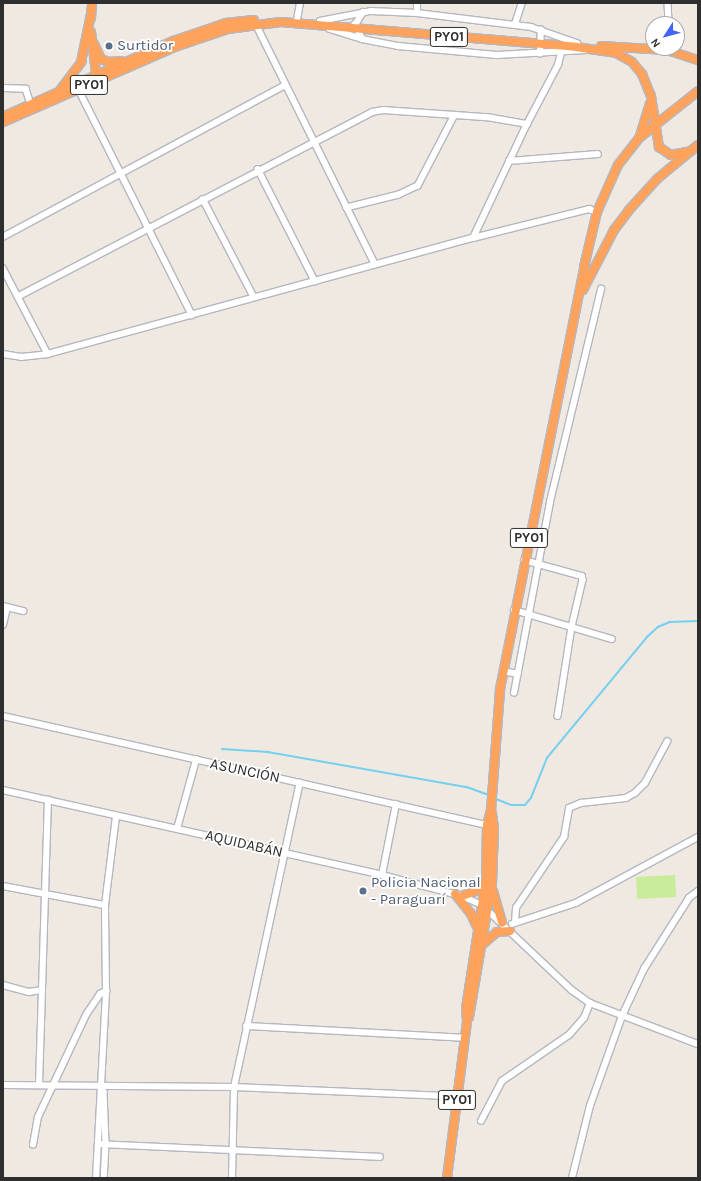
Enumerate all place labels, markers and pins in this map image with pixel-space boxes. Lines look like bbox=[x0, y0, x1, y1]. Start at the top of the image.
place label: Surtidor bbox=[117, 37, 173, 55]
marker: Surtidor bbox=[104, 41, 114, 51]
place label: Policia Nacional - Paraguarí bbox=[371, 873, 481, 908]
marker: Policia Nacional - Paraguarí bbox=[358, 886, 368, 896]

